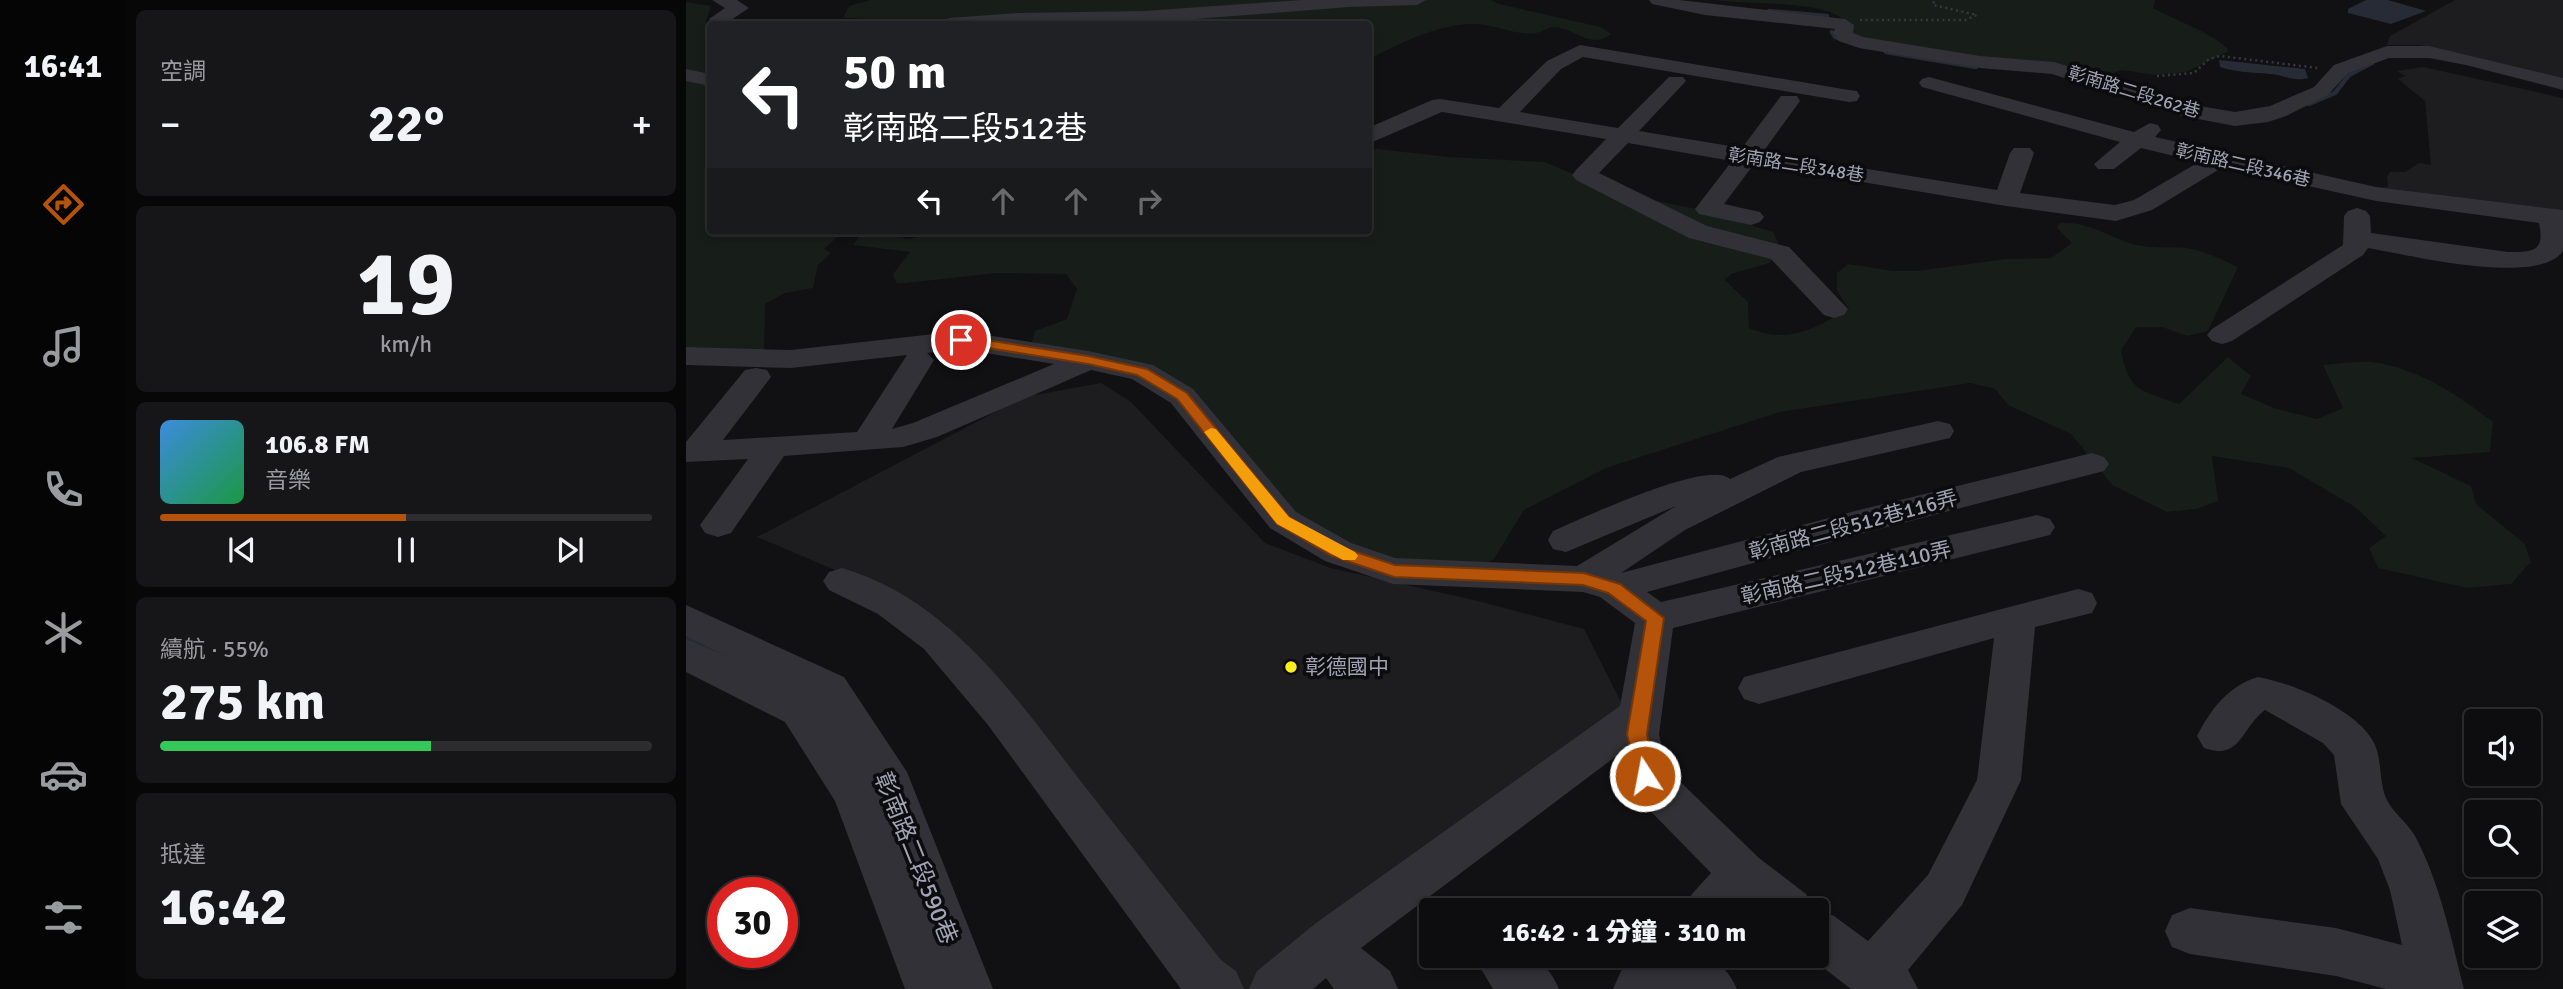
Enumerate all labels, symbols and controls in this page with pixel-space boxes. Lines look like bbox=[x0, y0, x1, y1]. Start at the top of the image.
text: 50 m bbox=[843, 42, 946, 102]
text: 16:41 bbox=[24, 47, 102, 86]
icon: left bbox=[728, 49, 819, 140]
text: 空調 bbox=[160, 57, 206, 86]
street label: 彰南路二段262巷 bbox=[2065, 61, 2203, 123]
text: 22° bbox=[368, 92, 444, 156]
text: − bbox=[160, 101, 181, 148]
text: + bbox=[631, 101, 652, 148]
text: 彰南路二段512巷 bbox=[843, 109, 1087, 148]
street label: 彰南路二段346巷 bbox=[2174, 139, 2312, 191]
street label: 彰南路二段348巷 bbox=[1727, 143, 1865, 187]
icon: directions bbox=[39, 180, 88, 229]
icon: left bbox=[911, 182, 949, 220]
icon: ahead bbox=[984, 182, 1022, 220]
icon: ahead bbox=[1057, 182, 1095, 220]
icon: right bbox=[1130, 182, 1168, 220]
text: 19 bbox=[357, 228, 455, 341]
pin bbox=[931, 310, 991, 370]
icon: arrive bbox=[942, 321, 980, 359]
icon: music bbox=[39, 322, 88, 371]
text: km/h bbox=[380, 330, 432, 359]
text: 106.8 FM bbox=[265, 429, 370, 461]
icon: phone bbox=[39, 465, 88, 514]
text: 音樂 bbox=[265, 466, 311, 495]
street label: 彰南路二段512巷116弄 bbox=[1746, 485, 1960, 565]
icon: previous bbox=[223, 531, 261, 569]
icon: pause bbox=[387, 531, 425, 569]
icon: next bbox=[551, 531, 589, 569]
street label: 彰南路二段512巷110弄 bbox=[1738, 536, 1954, 610]
icon: climate bbox=[39, 608, 88, 657]
text: 續航 · 55% bbox=[160, 635, 269, 664]
place label: 彰德國中 bbox=[1305, 654, 1389, 680]
marker: 彰德國中 bbox=[1283, 659, 1299, 675]
text: 275 km bbox=[160, 670, 325, 734]
map controls bbox=[2464, 709, 2541, 968]
button: sound bbox=[2464, 709, 2541, 786]
position arrow bbox=[1608, 739, 1682, 813]
icon: car bbox=[39, 750, 88, 799]
street label: 彰南路二段590巷 bbox=[868, 768, 964, 948]
button: search bbox=[2464, 800, 2541, 877]
text: 抵達 bbox=[160, 840, 206, 869]
text: 16:42 bbox=[160, 875, 288, 939]
speed limit sign: 30 bbox=[707, 877, 798, 968]
button: layers bbox=[2464, 891, 2541, 968]
icon: filters bbox=[39, 893, 88, 942]
text: 16:42 · 1 分鐘 · 310 m bbox=[1502, 917, 1746, 949]

